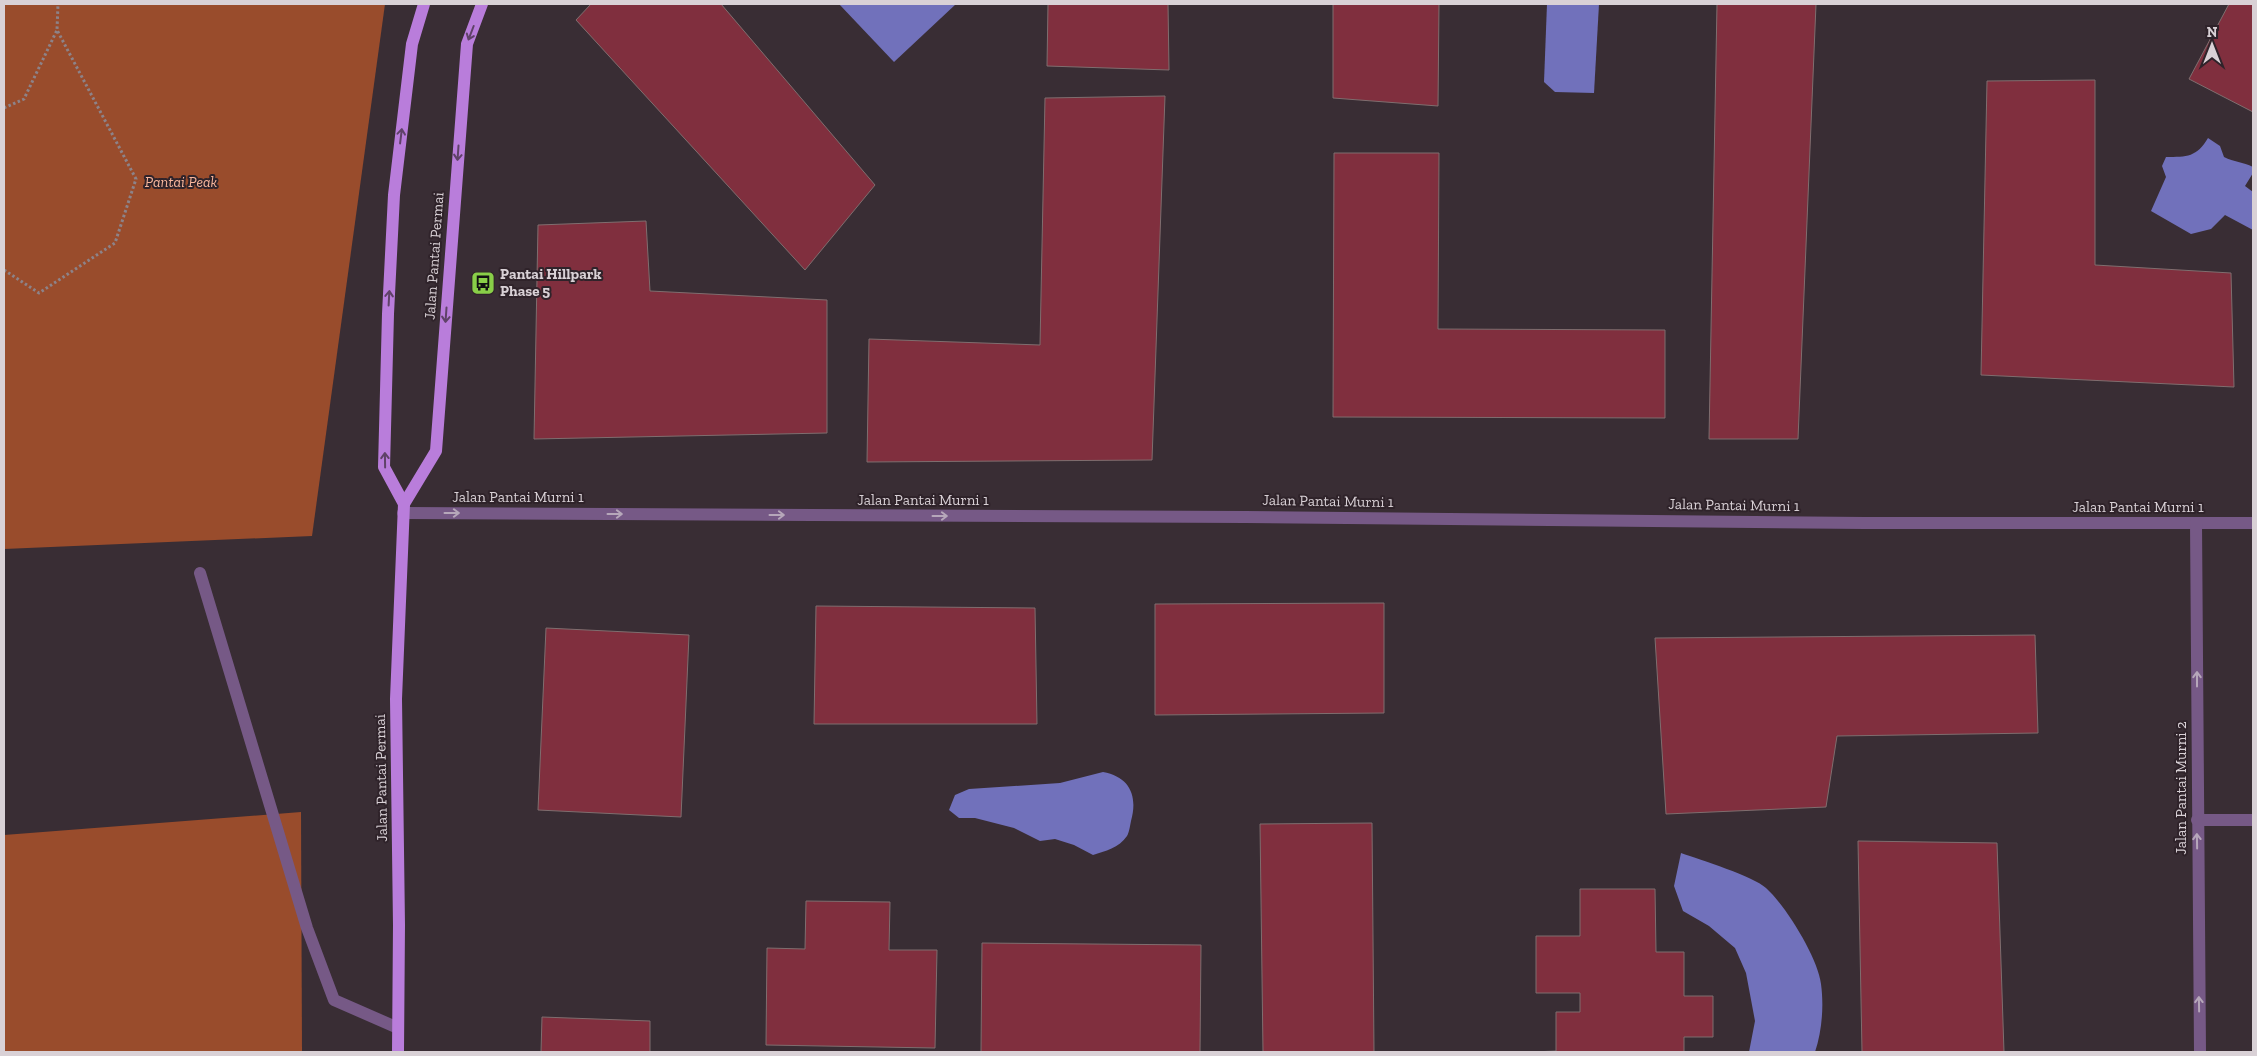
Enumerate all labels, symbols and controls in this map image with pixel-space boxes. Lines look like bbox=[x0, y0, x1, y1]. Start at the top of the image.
north arrow bbox=[2187, 20, 2237, 70]
text: N bbox=[2207, 24, 2218, 41]
one-way arrow bbox=[466, 25, 475, 40]
one-way arrow bbox=[397, 128, 407, 144]
one-way arrow bbox=[454, 145, 463, 161]
park label: Pantai Peak bbox=[145, 173, 218, 191]
street label: Jalan Pantai Permai bbox=[421, 192, 447, 320]
place label: Pantai Hillpark Phase 5 bbox=[500, 265, 602, 300]
bus stop icon: Pantai Hillpark Phase 5 bbox=[470, 270, 496, 296]
one-way arrow bbox=[384, 290, 394, 306]
one-way arrow bbox=[441, 307, 451, 323]
one-way arrow bbox=[380, 452, 390, 468]
street label: Jalan Pantai Murni 1 bbox=[452, 488, 584, 506]
street label: Jalan Pantai Murni 1 bbox=[857, 491, 989, 509]
street label: Jalan Pantai Murni 1 bbox=[1262, 491, 1394, 511]
street label: Jalan Pantai Murni 1 bbox=[1668, 495, 1800, 515]
street label: Jalan Pantai Murni 1 bbox=[2072, 498, 2204, 516]
one-way arrow bbox=[444, 508, 460, 518]
one-way arrow bbox=[606, 509, 622, 519]
one-way arrow bbox=[768, 510, 785, 520]
one-way arrow bbox=[931, 511, 947, 521]
one-way arrow bbox=[2192, 671, 2202, 687]
street label: Jalan Pantai Permai bbox=[371, 714, 391, 842]
street label: Jalan Pantai Murni 2 bbox=[2172, 721, 2190, 855]
one-way arrow bbox=[2192, 833, 2202, 850]
one-way arrow bbox=[2194, 996, 2204, 1012]

